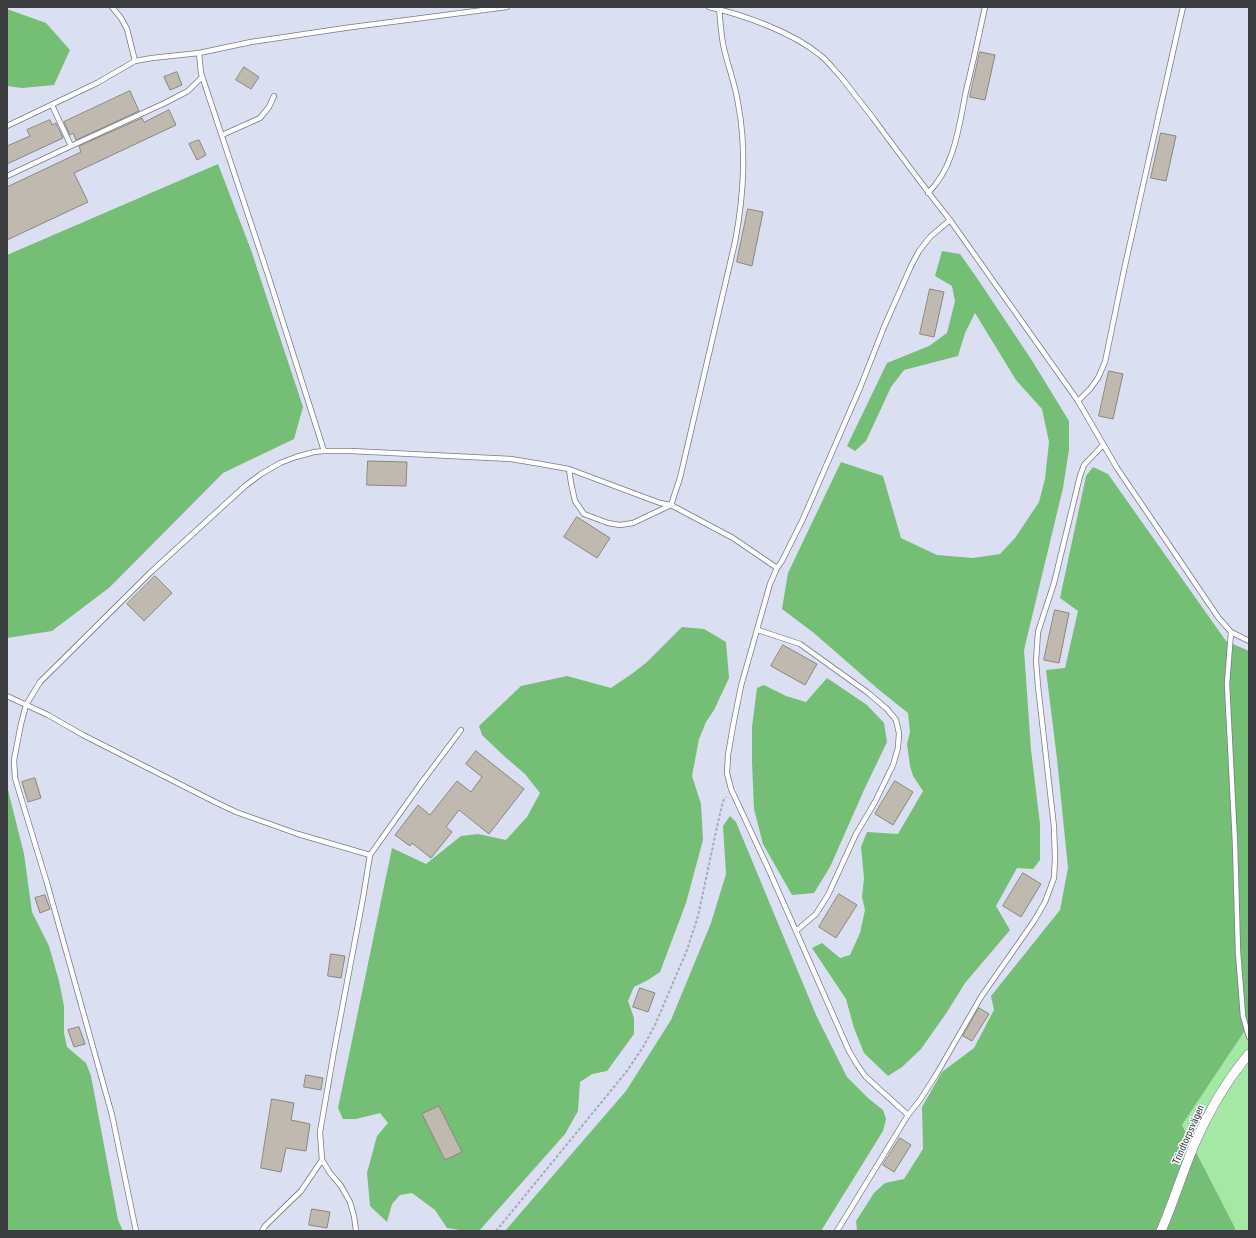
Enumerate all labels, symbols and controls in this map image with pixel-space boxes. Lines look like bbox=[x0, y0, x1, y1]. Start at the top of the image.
street label: Trindtorpsvägen bbox=[1171, 1103, 1207, 1167]

